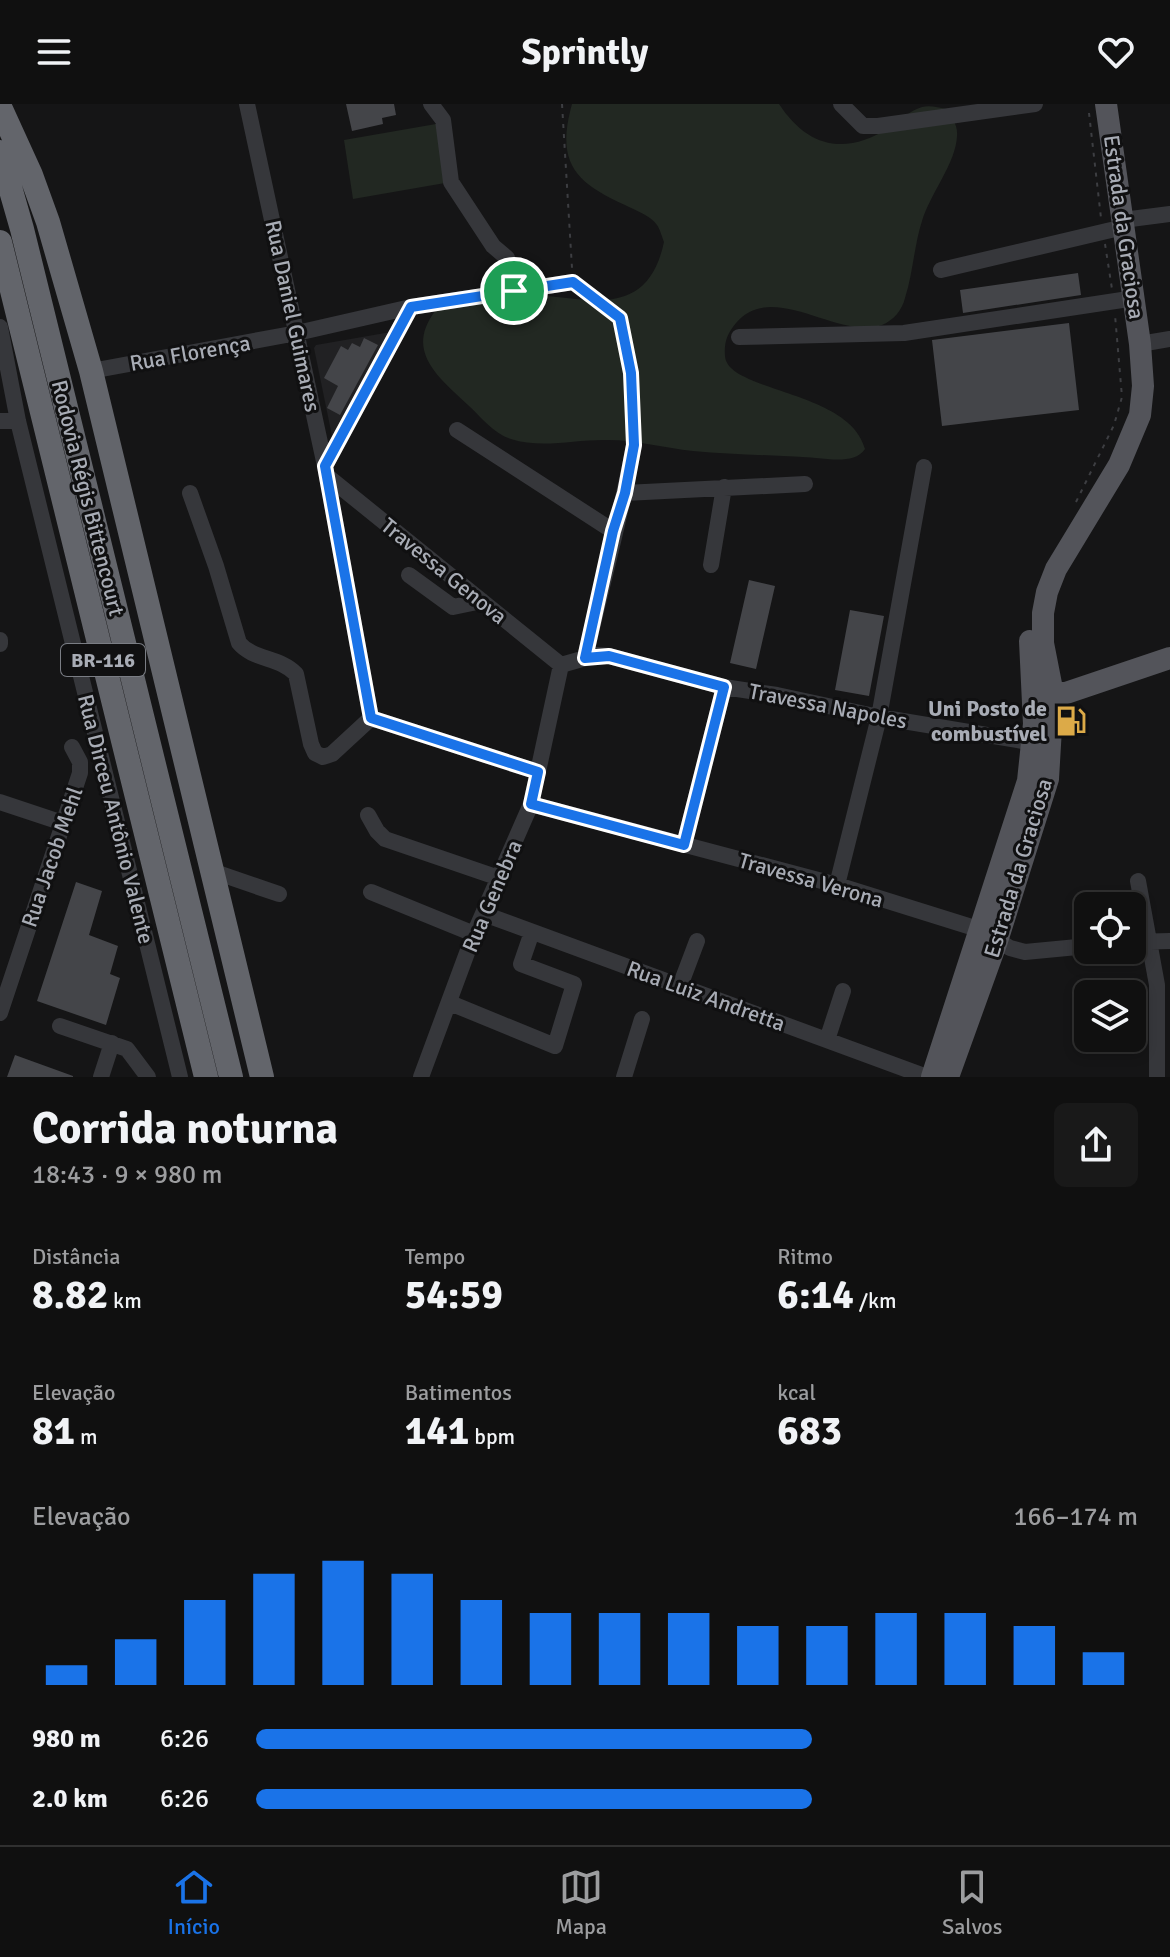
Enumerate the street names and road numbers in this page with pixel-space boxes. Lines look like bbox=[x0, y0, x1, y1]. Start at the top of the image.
street label: Estrada da Graciosa bbox=[1098, 133, 1150, 321]
street label: Rua Daniel Guimares bbox=[259, 218, 327, 414]
street label: Rua Florença bbox=[128, 329, 252, 377]
street label: Rodovia Régis Bittencourt bbox=[46, 377, 130, 619]
street label: Travessa Genova bbox=[376, 512, 512, 630]
road number: BR-116 bbox=[61, 644, 145, 676]
street label: Travessa Napoles bbox=[747, 677, 909, 735]
street label: Rua Dirceu Antônio Valente bbox=[72, 691, 160, 947]
street label: Estrada da Graciosa bbox=[978, 775, 1058, 961]
street label: Rua Jacob Mehl bbox=[15, 783, 89, 931]
street label: Rua Genebra bbox=[456, 836, 528, 956]
street label: Travessa Verona bbox=[736, 846, 886, 914]
street label: Rua Luiz Andretta bbox=[623, 955, 789, 1037]

